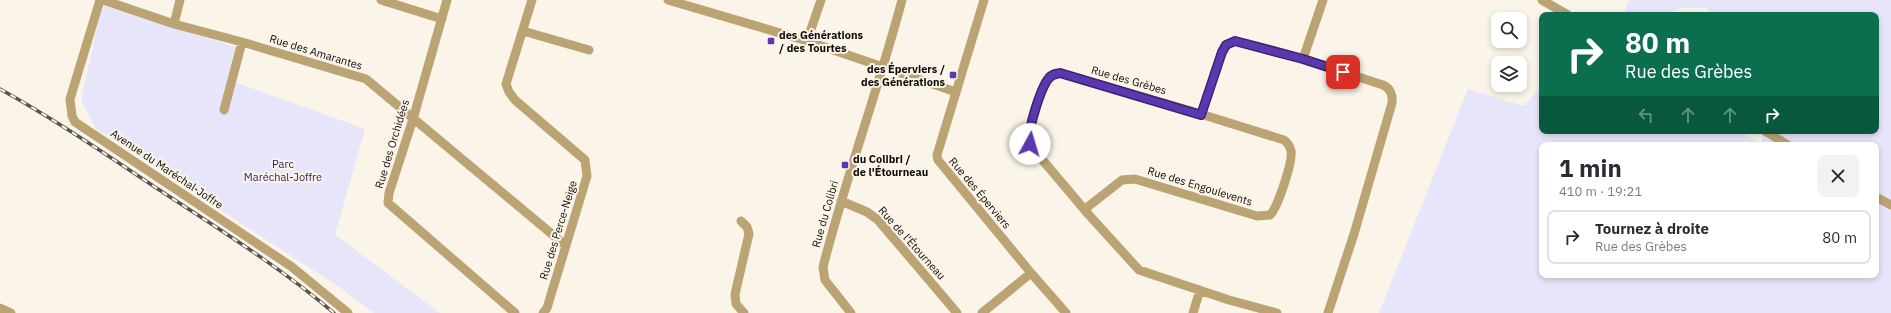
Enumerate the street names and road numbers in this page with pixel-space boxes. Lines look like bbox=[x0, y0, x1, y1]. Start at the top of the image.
street label: Rue des Amarantes bbox=[268, 31, 364, 73]
street label: Rue des Grèbes bbox=[1090, 63, 1168, 97]
street label: Rue des Orchidées bbox=[372, 98, 412, 190]
street label: Avenue du Maréchal-Joffre bbox=[108, 126, 226, 212]
street label: Rue des Éperviers bbox=[946, 154, 1014, 232]
street label: Rue des Engoulevents bbox=[1146, 163, 1254, 209]
street label: Rue des Perce-Neige bbox=[536, 179, 580, 281]
street label: Rue du Colibri bbox=[809, 179, 841, 249]
street label: Rue de l'Étourneau bbox=[875, 204, 949, 282]

